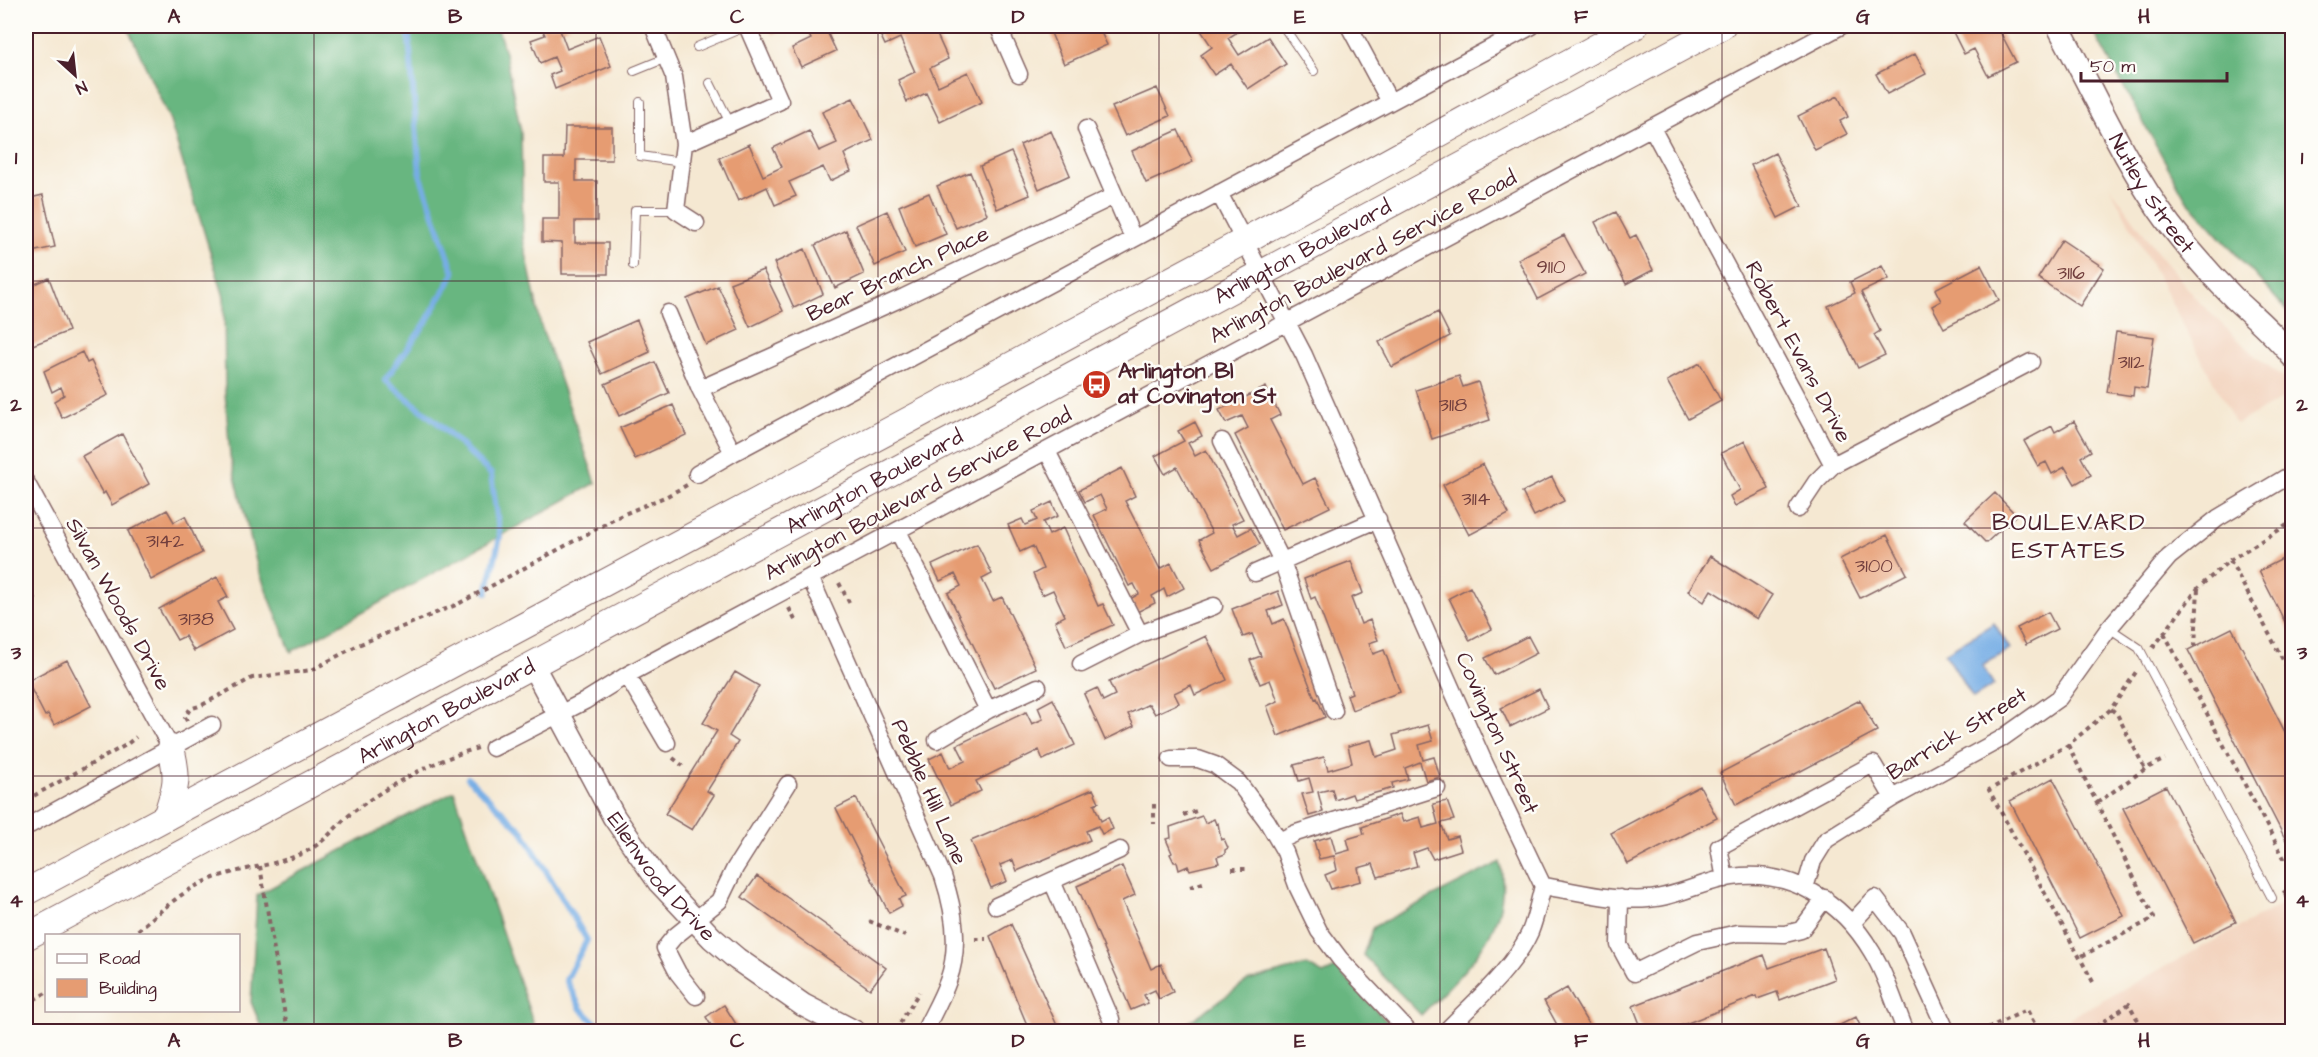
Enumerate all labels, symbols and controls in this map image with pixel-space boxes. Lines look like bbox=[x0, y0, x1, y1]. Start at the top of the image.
text: A bbox=[168, 3, 181, 31]
text: B bbox=[448, 3, 463, 31]
text: C bbox=[730, 3, 745, 31]
text: D bbox=[1012, 3, 1025, 31]
text: E bbox=[1294, 3, 1306, 31]
text: F bbox=[1574, 3, 1589, 31]
text: G bbox=[1856, 3, 1870, 31]
text: H bbox=[2138, 3, 2150, 31]
north arrow bbox=[45, 45, 105, 105]
scale bar bbox=[2081, 45, 2226, 83]
text: 50 m bbox=[2090, 54, 2135, 79]
text: N bbox=[72, 75, 91, 100]
street label: Nutley Street bbox=[2101, 128, 2202, 260]
text: 1 bbox=[15, 144, 18, 172]
text: 1 bbox=[2301, 144, 2304, 172]
street label: Arlington Boulevard Service Road bbox=[1204, 163, 1523, 352]
street label: Arlington Boulevard bbox=[1208, 191, 1397, 312]
street label: Bear Branch Place bbox=[802, 218, 994, 330]
house number: 9110 bbox=[1536, 253, 1566, 281]
street label: Robert Evans Drive bbox=[1737, 256, 1859, 448]
house number: 3116 bbox=[2057, 259, 2085, 287]
house number: 3112 bbox=[2118, 348, 2145, 376]
place label: Arlington Bl at Covington St bbox=[1117, 356, 1277, 413]
bus stop icon: Arlington Bl at Covington St bbox=[1081, 368, 1113, 400]
text: 2 bbox=[9, 391, 22, 419]
house number: 3118 bbox=[1439, 391, 1467, 419]
text: 2 bbox=[2295, 391, 2308, 419]
street label: Arlington Boulevard Service Road bbox=[759, 400, 1078, 589]
street label: Arlington Boulevard bbox=[780, 421, 969, 542]
house number: 3114 bbox=[1462, 485, 1491, 513]
district label: BOULEVARD ESTATES bbox=[1992, 506, 2146, 568]
street label: Silvan Woods Drive bbox=[58, 512, 178, 696]
house number: 3142 bbox=[146, 527, 184, 555]
house number: 3100 bbox=[1855, 552, 1893, 580]
house number: 3138 bbox=[178, 605, 214, 633]
text: 3 bbox=[10, 639, 22, 667]
text: 3 bbox=[2296, 639, 2308, 667]
street label: Covington Street bbox=[1447, 647, 1547, 819]
street label: Arlington Boulevard bbox=[352, 651, 540, 772]
street label: Barrick Street bbox=[1881, 680, 2033, 788]
street label: Pebble Hill Lane bbox=[883, 714, 975, 870]
street label: Ellenwood Drive bbox=[600, 806, 723, 948]
text: 4 bbox=[9, 887, 23, 915]
text: 4 bbox=[2295, 887, 2309, 915]
legend bbox=[45, 934, 240, 1012]
text: Road bbox=[99, 946, 140, 971]
text: Building bbox=[99, 976, 157, 1002]
text: A bbox=[168, 1027, 181, 1055]
text: B bbox=[448, 1027, 463, 1055]
text: C bbox=[730, 1027, 745, 1055]
text: D bbox=[1012, 1027, 1025, 1055]
text: E bbox=[1294, 1027, 1306, 1055]
text: F bbox=[1574, 1027, 1589, 1055]
text: G bbox=[1856, 1027, 1870, 1055]
text: H bbox=[2138, 1027, 2150, 1055]

